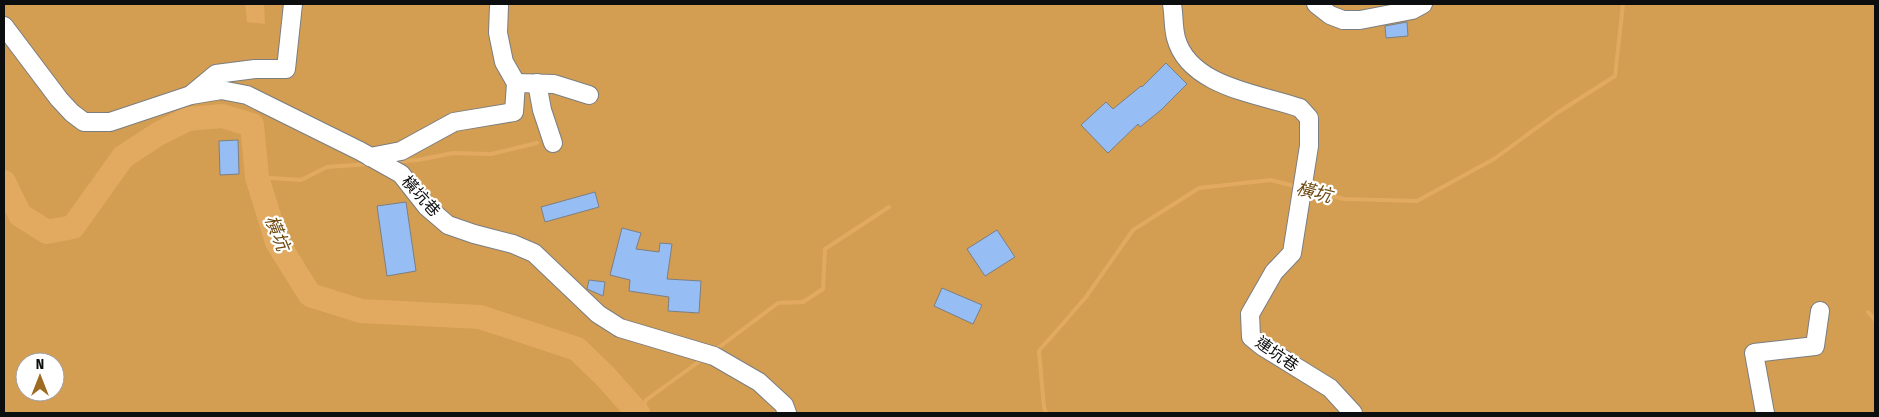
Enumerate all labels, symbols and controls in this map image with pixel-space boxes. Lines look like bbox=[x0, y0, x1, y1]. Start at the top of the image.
street label: 橫坑巷 bbox=[398, 172, 444, 220]
water label: 橫坑 bbox=[1294, 177, 1337, 208]
water label: 橫坑 bbox=[260, 212, 295, 257]
street label: 連坑巷 bbox=[1252, 332, 1302, 376]
north arrow bbox=[15, 352, 65, 402]
text: N bbox=[36, 356, 44, 373]

